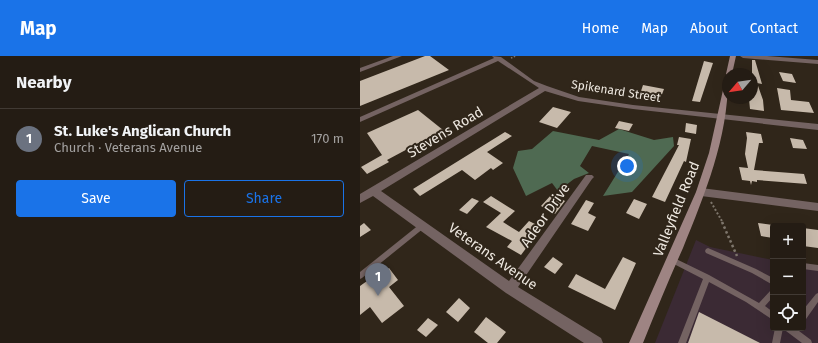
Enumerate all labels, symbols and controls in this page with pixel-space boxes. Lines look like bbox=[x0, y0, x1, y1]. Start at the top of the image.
text: Map bbox=[20, 17, 57, 40]
text: Home bbox=[582, 20, 619, 37]
text: Map bbox=[641, 20, 668, 37]
text: About bbox=[690, 20, 728, 37]
text: Contact bbox=[750, 20, 798, 37]
north arrow bbox=[722, 68, 758, 104]
text: Nearby bbox=[16, 72, 71, 93]
street label: Spikenard Street bbox=[570, 77, 662, 105]
street label: Stevens Road bbox=[404, 103, 486, 162]
text: St. Luke's Anglican Church bbox=[54, 122, 231, 140]
text: 1 bbox=[26, 131, 32, 146]
text: 170 m bbox=[311, 131, 344, 146]
text: Church · Veterans Avenue bbox=[54, 140, 202, 155]
your location bbox=[617, 156, 637, 176]
street label: Valleyfield Road bbox=[650, 159, 703, 259]
button: Save bbox=[16, 180, 176, 217]
button: Share bbox=[184, 180, 344, 217]
street label: Adeor Drive bbox=[517, 180, 574, 251]
street label: Veterans Avenue bbox=[445, 219, 541, 293]
map controls bbox=[770, 223, 806, 331]
button: + bbox=[770, 223, 806, 259]
button: − bbox=[770, 259, 806, 295]
pin: 1 bbox=[365, 263, 391, 296]
button: locate bbox=[770, 295, 806, 331]

